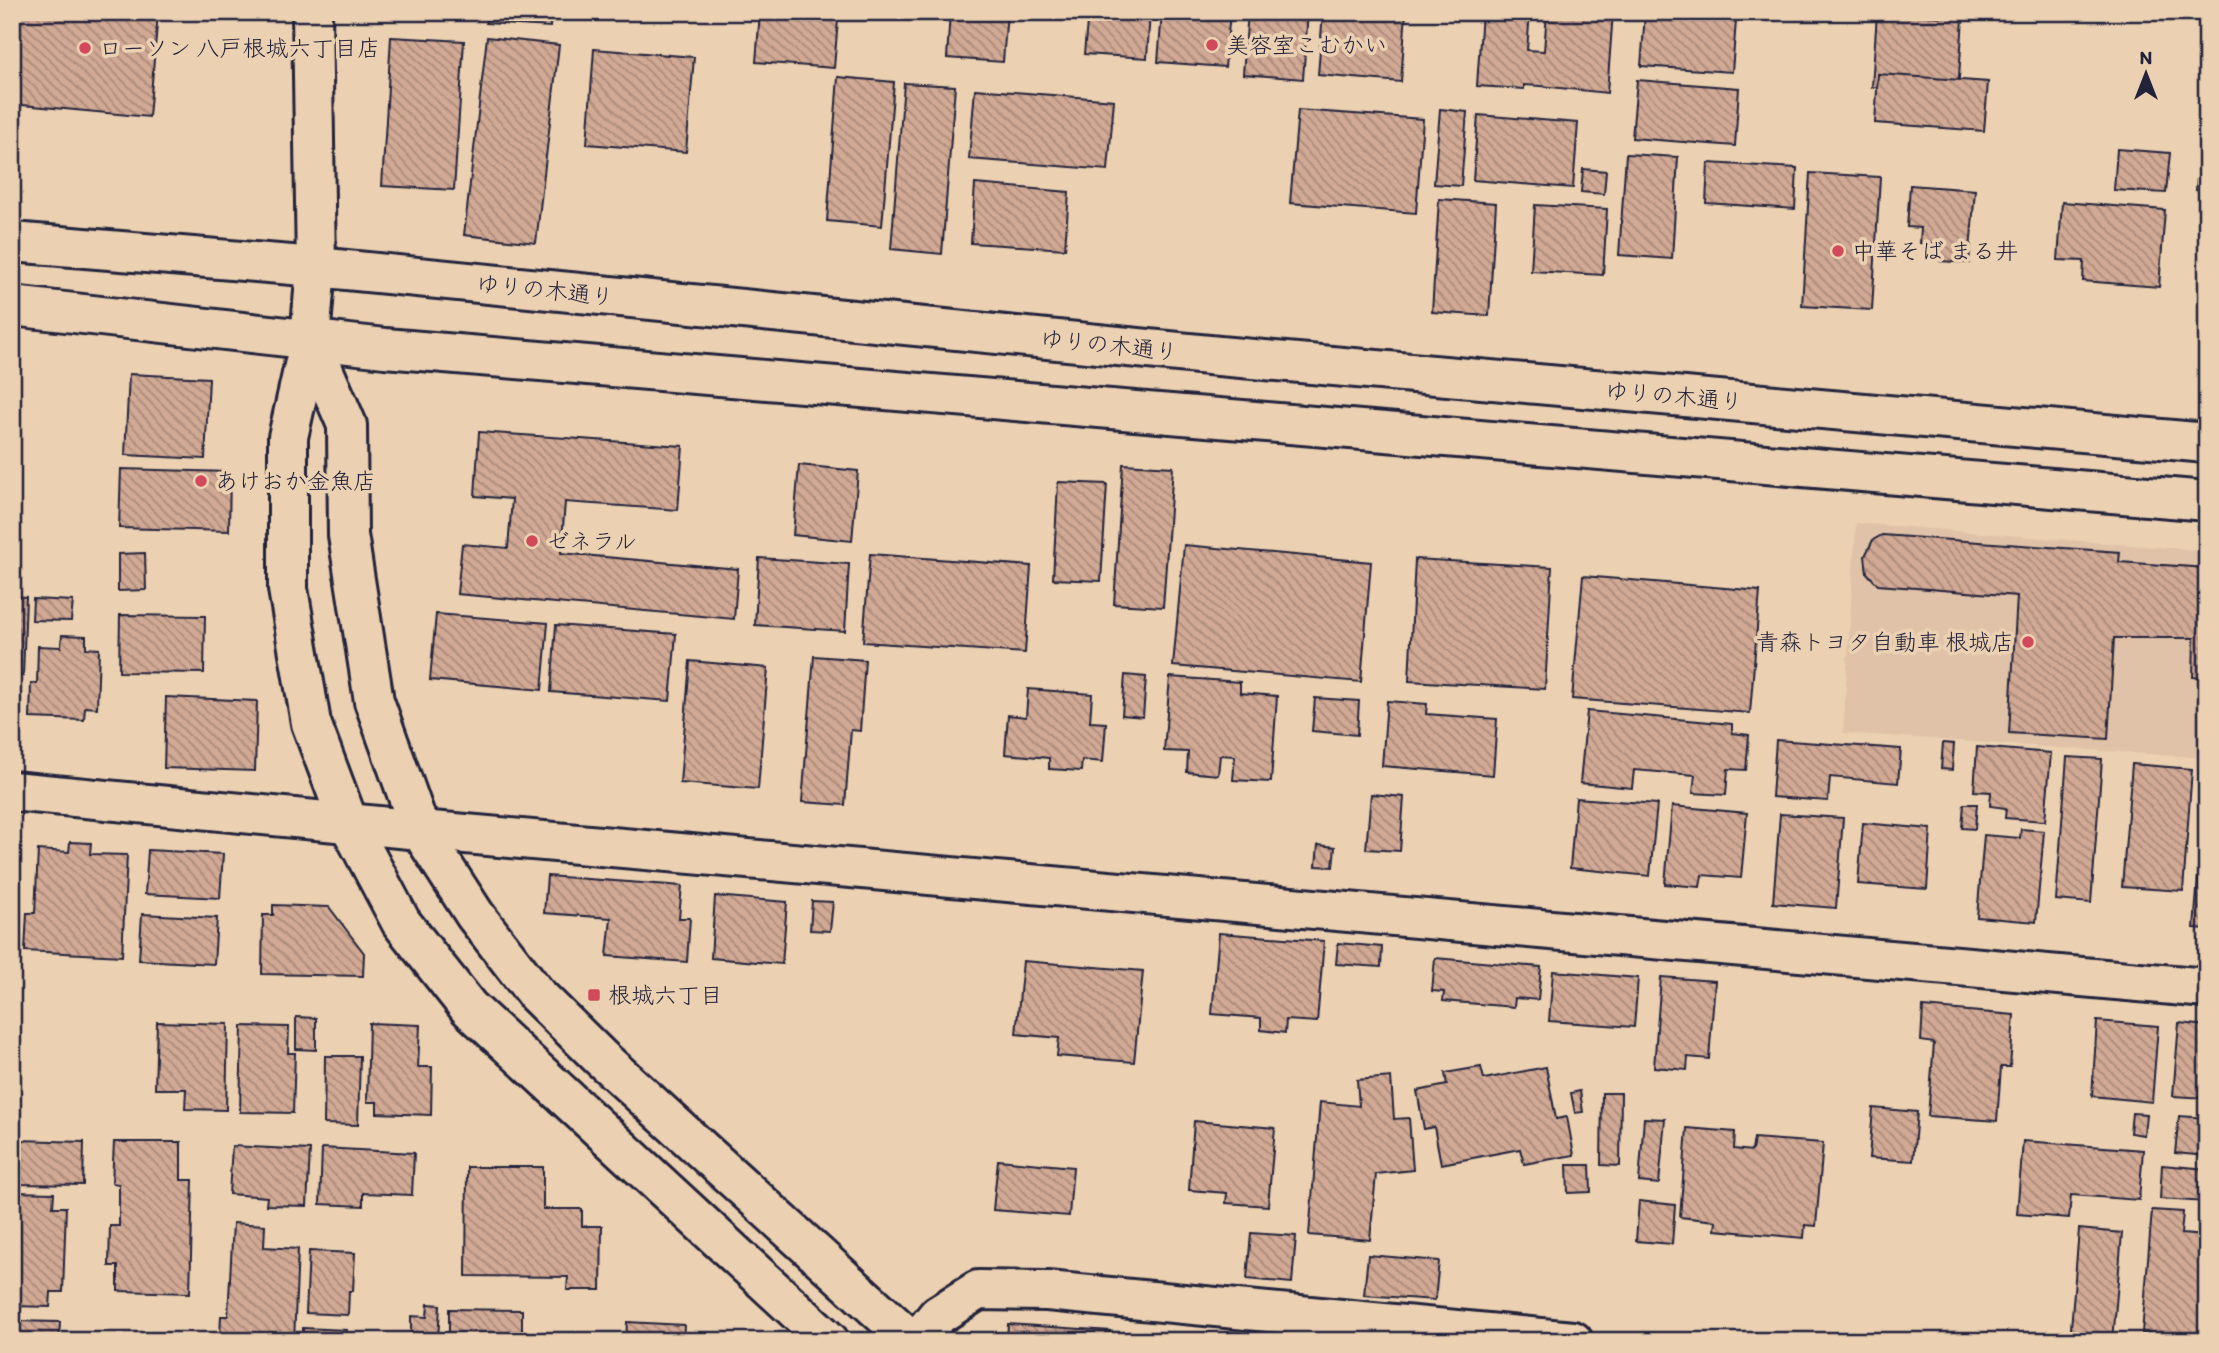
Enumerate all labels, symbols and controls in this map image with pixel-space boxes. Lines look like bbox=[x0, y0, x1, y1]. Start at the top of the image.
place label: 美容室こむかい bbox=[1226, 31, 1387, 59]
place label: ローソン 八戸根城六丁目店 bbox=[99, 34, 380, 62]
marker: 美容室こむかい bbox=[1204, 37, 1220, 53]
north arrow bbox=[2110, 38, 2180, 108]
marker: ローソン 八戸根城六丁目店 bbox=[77, 40, 93, 56]
text: N bbox=[2140, 46, 2152, 69]
place label: 中華そば まる井 bbox=[1852, 237, 2018, 265]
marker: 中華そば まる井 bbox=[1830, 243, 1846, 259]
street label: ゆりの木通り bbox=[475, 269, 615, 311]
street label: ゆりの木通り bbox=[1039, 324, 1179, 366]
street label: ゆりの木通り bbox=[1604, 376, 1744, 416]
place label: あけおか金魚店 bbox=[215, 467, 376, 495]
marker: あけおか金魚店 bbox=[193, 473, 209, 489]
place label: ゼネラル bbox=[546, 527, 637, 555]
marker: ゼネラル bbox=[524, 533, 540, 549]
place label: 青森トヨタ自動車 根城店 bbox=[1756, 628, 2014, 656]
marker: 青森トヨタ自動車 根城店 bbox=[2020, 634, 2036, 650]
place label: 根城六丁目 bbox=[608, 981, 723, 1009]
marker: 根城六丁目 bbox=[586, 987, 602, 1003]

